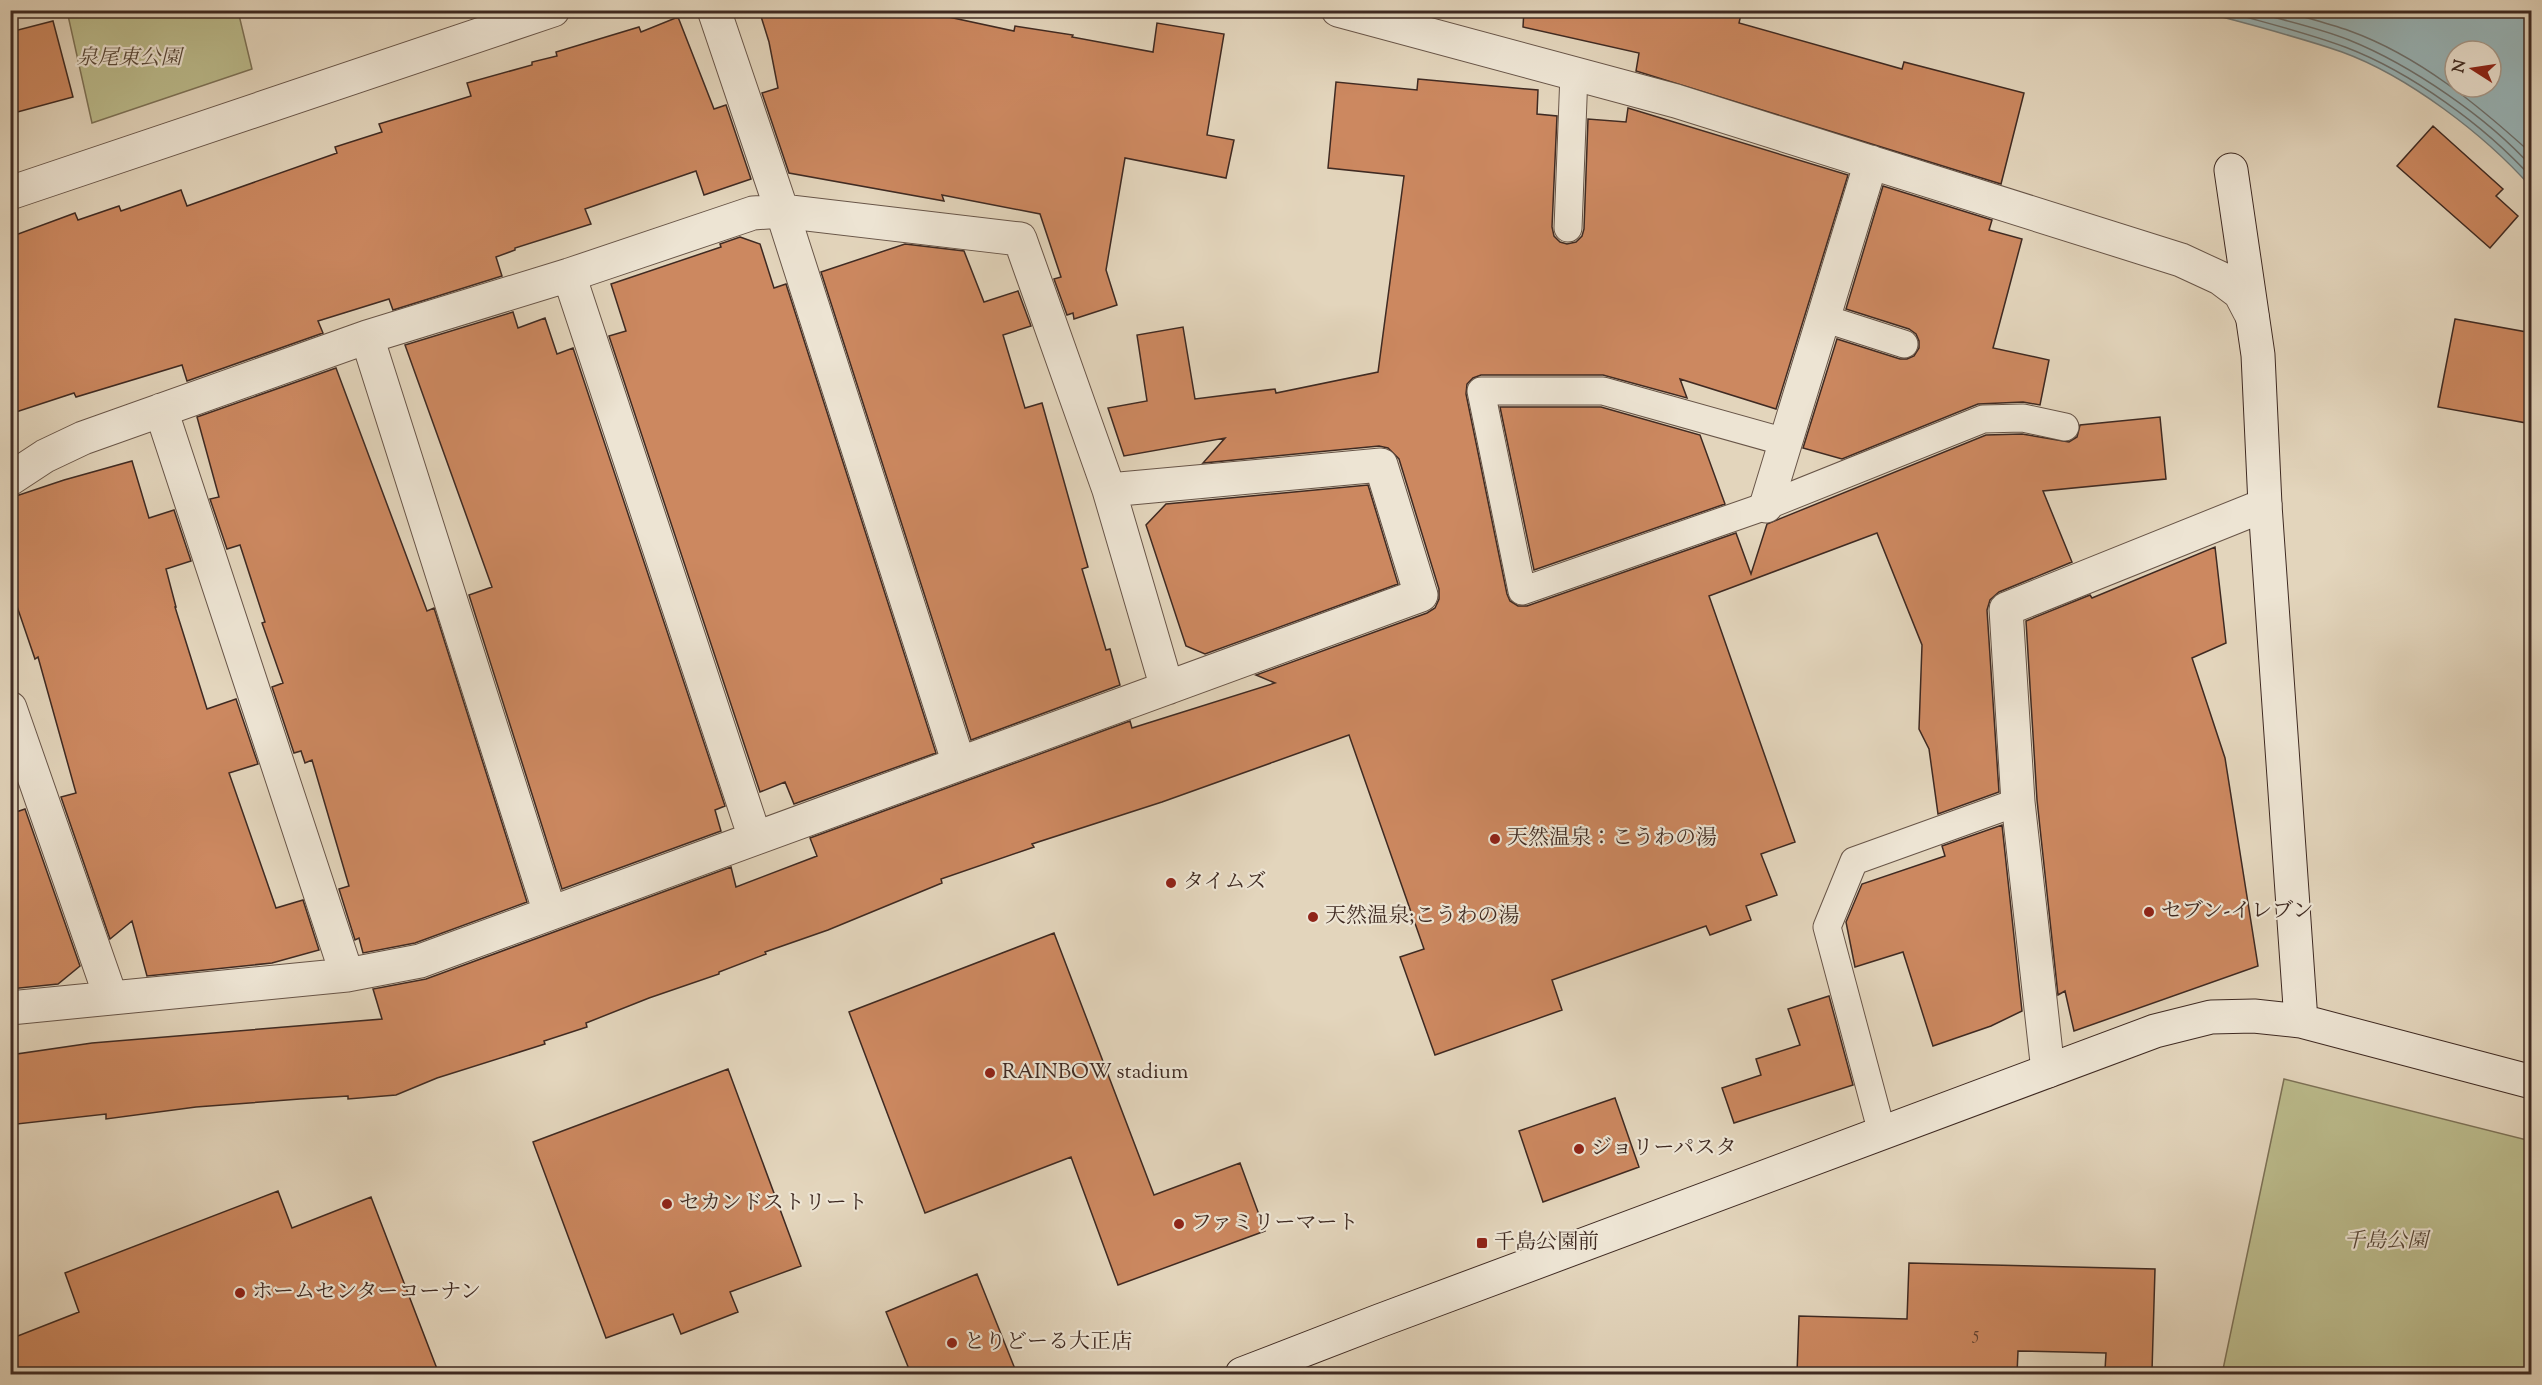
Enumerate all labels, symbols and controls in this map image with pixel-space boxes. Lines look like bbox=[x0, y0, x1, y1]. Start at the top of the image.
north arrow bbox=[2443, 39, 2503, 99]
park label: 泉尾東公園 bbox=[77, 44, 184, 74]
text: N bbox=[2448, 58, 2473, 75]
place label: 天然温泉：こうわの湯 bbox=[1507, 824, 1717, 854]
marker: 天然温泉：こうわの湯 bbox=[1488, 832, 1502, 846]
place label: タイムズ bbox=[1183, 868, 1267, 898]
marker: タイムズ bbox=[1164, 876, 1178, 890]
place label: セブン-イレブン bbox=[2161, 897, 2313, 927]
place label: 天然温泉;こうわの湯 bbox=[1325, 902, 1520, 932]
marker: セブン-イレブン bbox=[2142, 905, 2156, 919]
marker: 天然温泉;こうわの湯 bbox=[1306, 910, 1320, 924]
place label: RAINBOW stadium bbox=[1002, 1058, 1188, 1088]
marker: RAINBOW stadium bbox=[983, 1066, 997, 1080]
place label: ジョリーパスタ bbox=[1591, 1134, 1737, 1164]
marker: ジョリーパスタ bbox=[1572, 1142, 1586, 1156]
place label: セカンドストリート bbox=[679, 1189, 868, 1219]
marker: セカンドストリート bbox=[660, 1197, 674, 1211]
place label: ファミリーマート bbox=[1191, 1209, 1359, 1239]
marker: ファミリーマート bbox=[1172, 1217, 1186, 1231]
park label: 千島公園 bbox=[2344, 1227, 2431, 1257]
place label: 千島公園前 bbox=[1494, 1228, 1599, 1258]
marker: 千島公園前 bbox=[1475, 1236, 1489, 1250]
place label: ホームセンターコーナン bbox=[252, 1278, 481, 1308]
marker: ホームセンターコーナン bbox=[233, 1286, 247, 1300]
house number: 5 bbox=[1972, 1322, 1979, 1348]
place label: とりどーる大正店 bbox=[964, 1328, 1132, 1358]
marker: とりどーる大正店 bbox=[945, 1336, 959, 1350]

